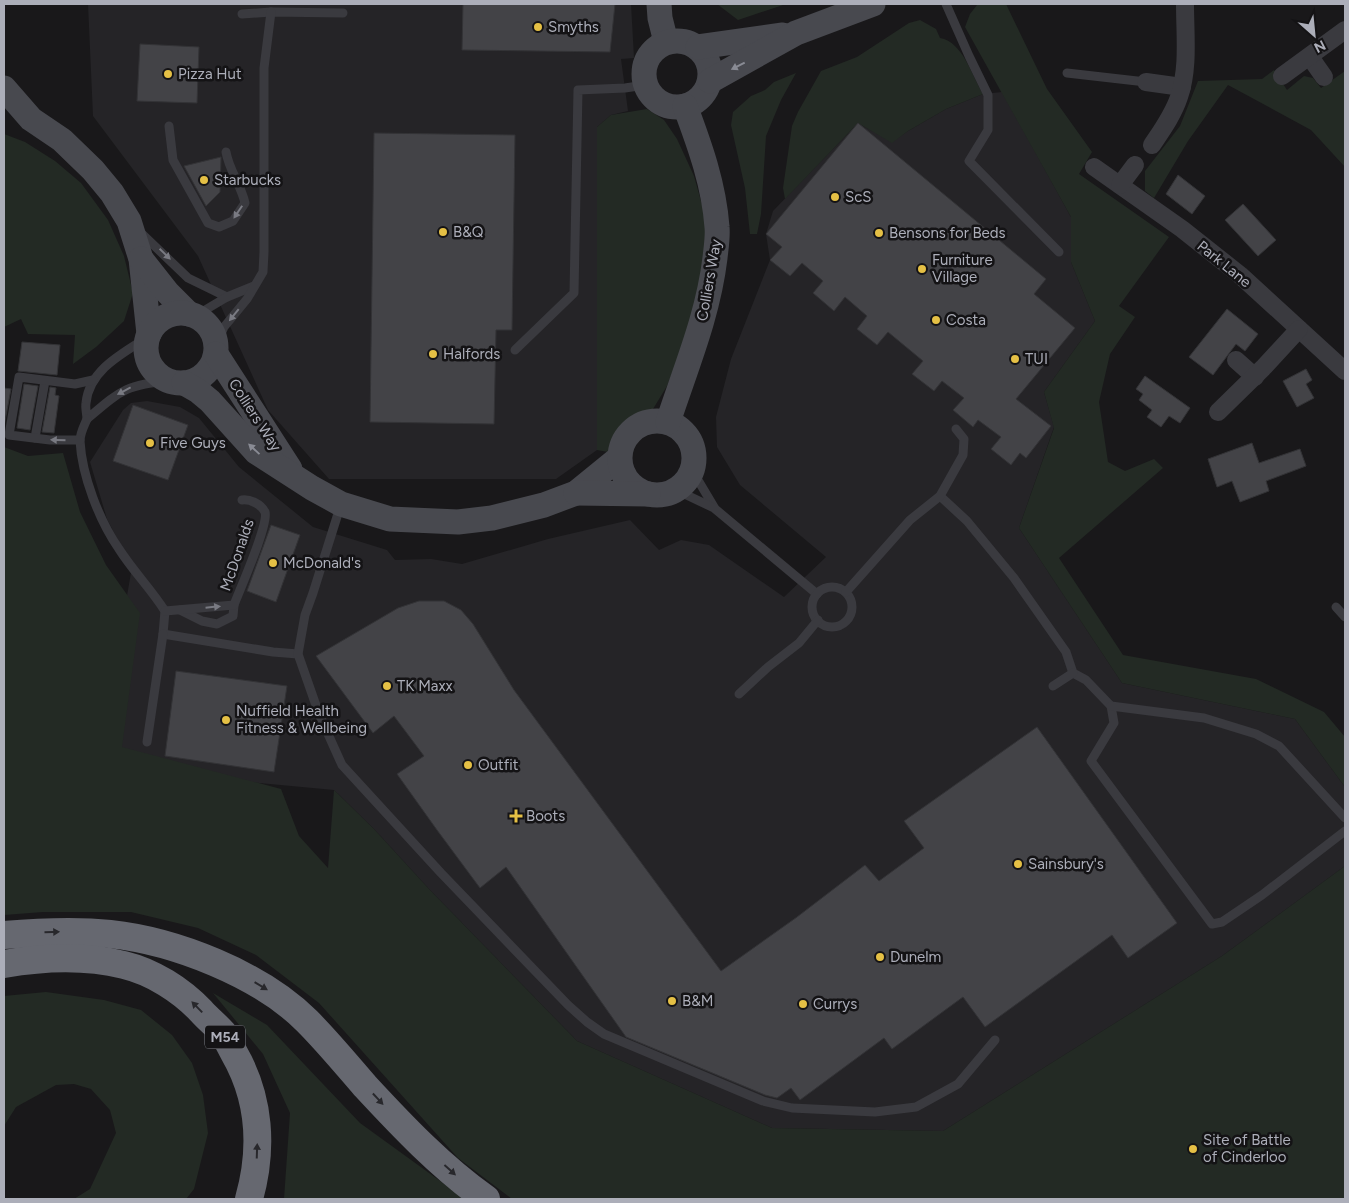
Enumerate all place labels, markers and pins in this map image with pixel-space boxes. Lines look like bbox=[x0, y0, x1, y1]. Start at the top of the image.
place label: Smyths bbox=[548, 18, 599, 36]
marker: Smyths bbox=[532, 21, 544, 33]
place label: Pizza Hut bbox=[178, 65, 242, 83]
marker: Pizza Hut bbox=[162, 68, 174, 80]
place label: Starbucks bbox=[214, 171, 281, 189]
marker: Starbucks bbox=[198, 174, 210, 186]
place label: ScS bbox=[845, 188, 872, 206]
marker: ScS bbox=[829, 191, 841, 203]
place label: B&Q bbox=[453, 223, 484, 241]
place label: Bensons for Beds bbox=[889, 224, 1006, 242]
marker: B&Q bbox=[437, 226, 449, 238]
marker: Bensons for Beds bbox=[873, 227, 885, 239]
place label: Furniture Village bbox=[932, 251, 993, 286]
marker: Furniture Village bbox=[916, 263, 928, 275]
place label: Costa bbox=[946, 311, 986, 329]
marker: Costa bbox=[930, 314, 942, 326]
place label: Halfords bbox=[443, 345, 500, 363]
marker: Halfords bbox=[427, 348, 439, 360]
place label: TUI bbox=[1025, 350, 1048, 368]
marker: TUI bbox=[1009, 353, 1021, 365]
place label: Five Guys bbox=[160, 434, 226, 452]
marker: Five Guys bbox=[144, 437, 156, 449]
place label: McDonald's bbox=[283, 554, 361, 572]
marker: McDonald's bbox=[267, 557, 279, 569]
place label: TK Maxx bbox=[397, 677, 453, 695]
marker: TK Maxx bbox=[381, 680, 393, 692]
place label: Nuffield Health Fitness & Wellbeing bbox=[236, 702, 367, 737]
marker: Nuffield Health Fitness & Wellbeing bbox=[220, 714, 232, 726]
place label: Outfit bbox=[478, 756, 519, 774]
marker: Outfit bbox=[462, 759, 474, 771]
place label: Boots bbox=[526, 807, 565, 825]
marker: Boots bbox=[510, 810, 522, 822]
place label: Sainsbury's bbox=[1028, 855, 1104, 873]
marker: Sainsbury's bbox=[1012, 858, 1024, 870]
place label: Dunelm bbox=[890, 948, 941, 966]
marker: Dunelm bbox=[874, 951, 886, 963]
place label: B&M bbox=[682, 992, 714, 1010]
marker: B&M bbox=[666, 995, 678, 1007]
place label: Currys bbox=[813, 995, 857, 1013]
marker: Currys bbox=[797, 998, 809, 1010]
place label: Site of Battle of Cinderloo bbox=[1203, 1131, 1291, 1166]
marker: Site of Battle of Cinderloo bbox=[1187, 1143, 1199, 1155]

